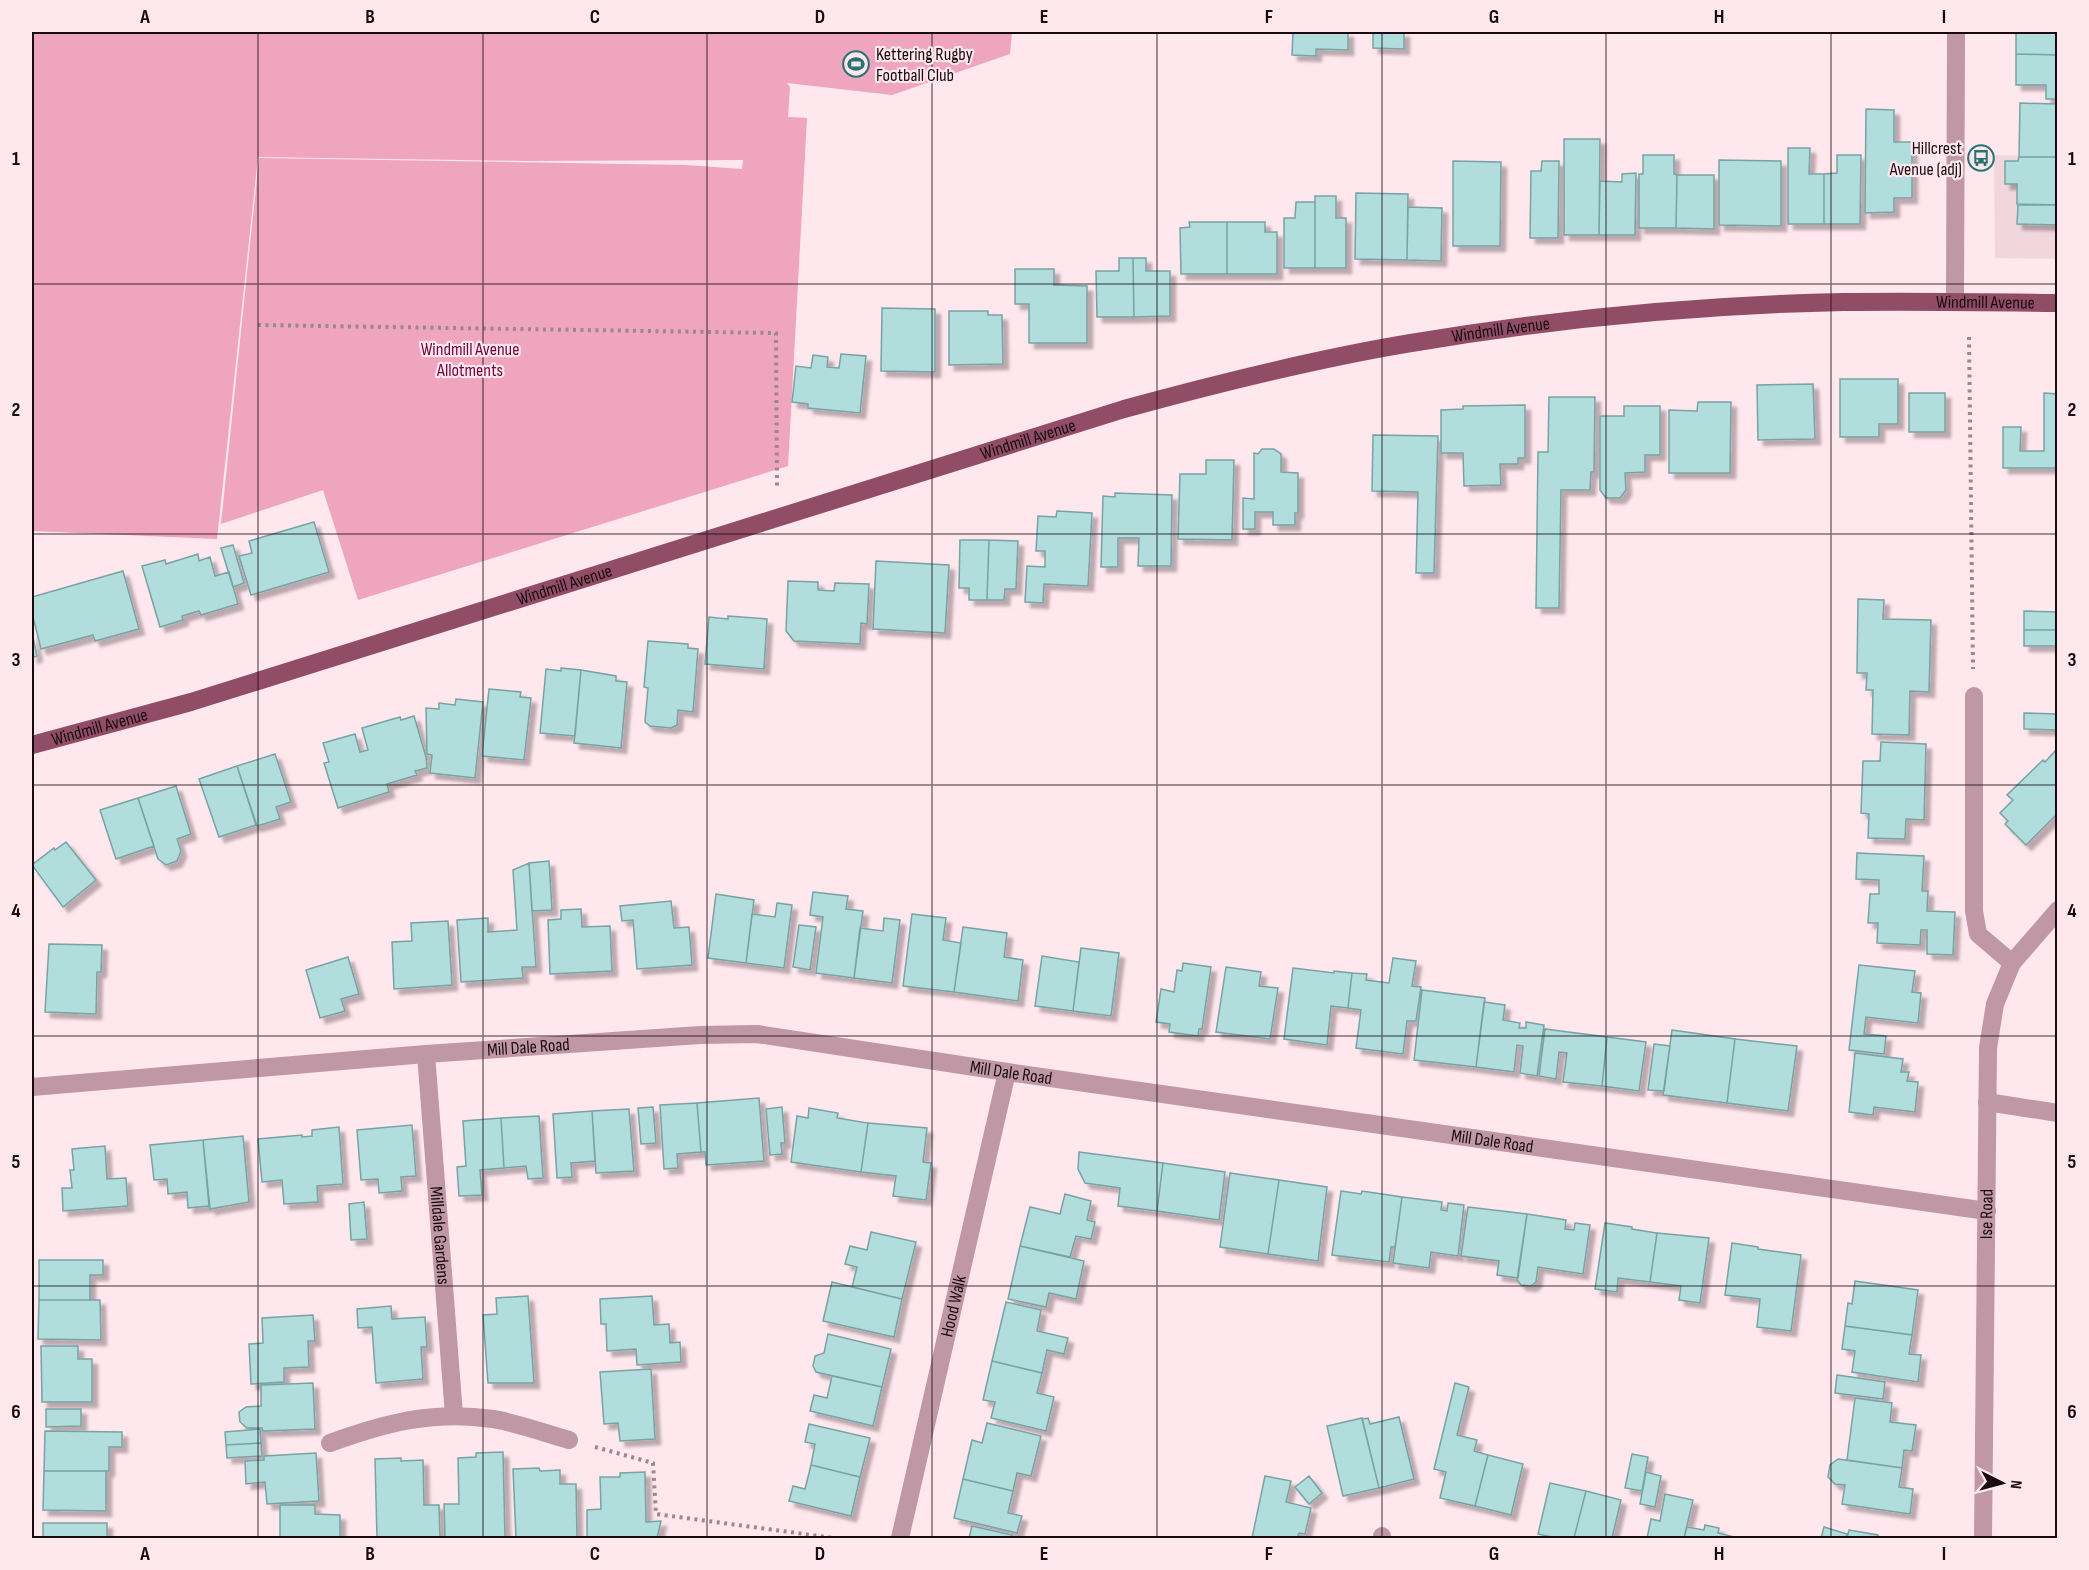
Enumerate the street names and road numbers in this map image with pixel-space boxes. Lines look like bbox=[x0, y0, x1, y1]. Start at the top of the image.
street label: Windmill Avenue bbox=[1936, 291, 2035, 313]
street label: Windmill Avenue bbox=[1450, 313, 1551, 347]
street label: Windmill Avenue bbox=[978, 414, 1078, 464]
street label: Windmill Avenue bbox=[514, 560, 615, 610]
street label: Windmill Avenue bbox=[49, 704, 150, 750]
street label: Mill Dale Road bbox=[486, 1034, 570, 1060]
street label: Mill Dale Road bbox=[969, 1056, 1054, 1089]
street label: Mill Dale Road bbox=[1450, 1125, 1535, 1157]
street label: Milldale Gardens bbox=[426, 1186, 454, 1285]
street label: Ise Road bbox=[1976, 1189, 1997, 1239]
street label: Hood Walk bbox=[936, 1273, 971, 1339]

